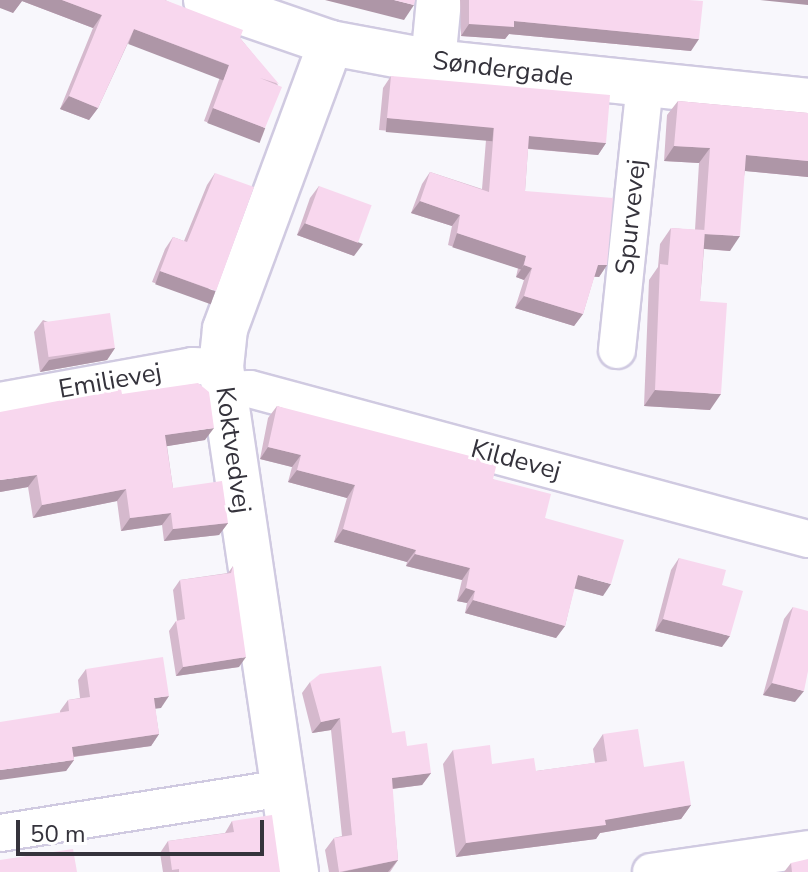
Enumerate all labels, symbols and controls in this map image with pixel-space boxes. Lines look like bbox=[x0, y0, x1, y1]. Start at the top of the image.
street label: Søndergade bbox=[431, 45, 575, 93]
street label: Spurvevej bbox=[609, 158, 653, 276]
street label: Emilievej bbox=[56, 357, 164, 405]
street label: Koktvedvej bbox=[209, 385, 257, 515]
street label: Kildevej bbox=[468, 433, 564, 487]
scale bar bbox=[20, 804, 268, 854]
text: 50 m bbox=[30, 818, 86, 850]

